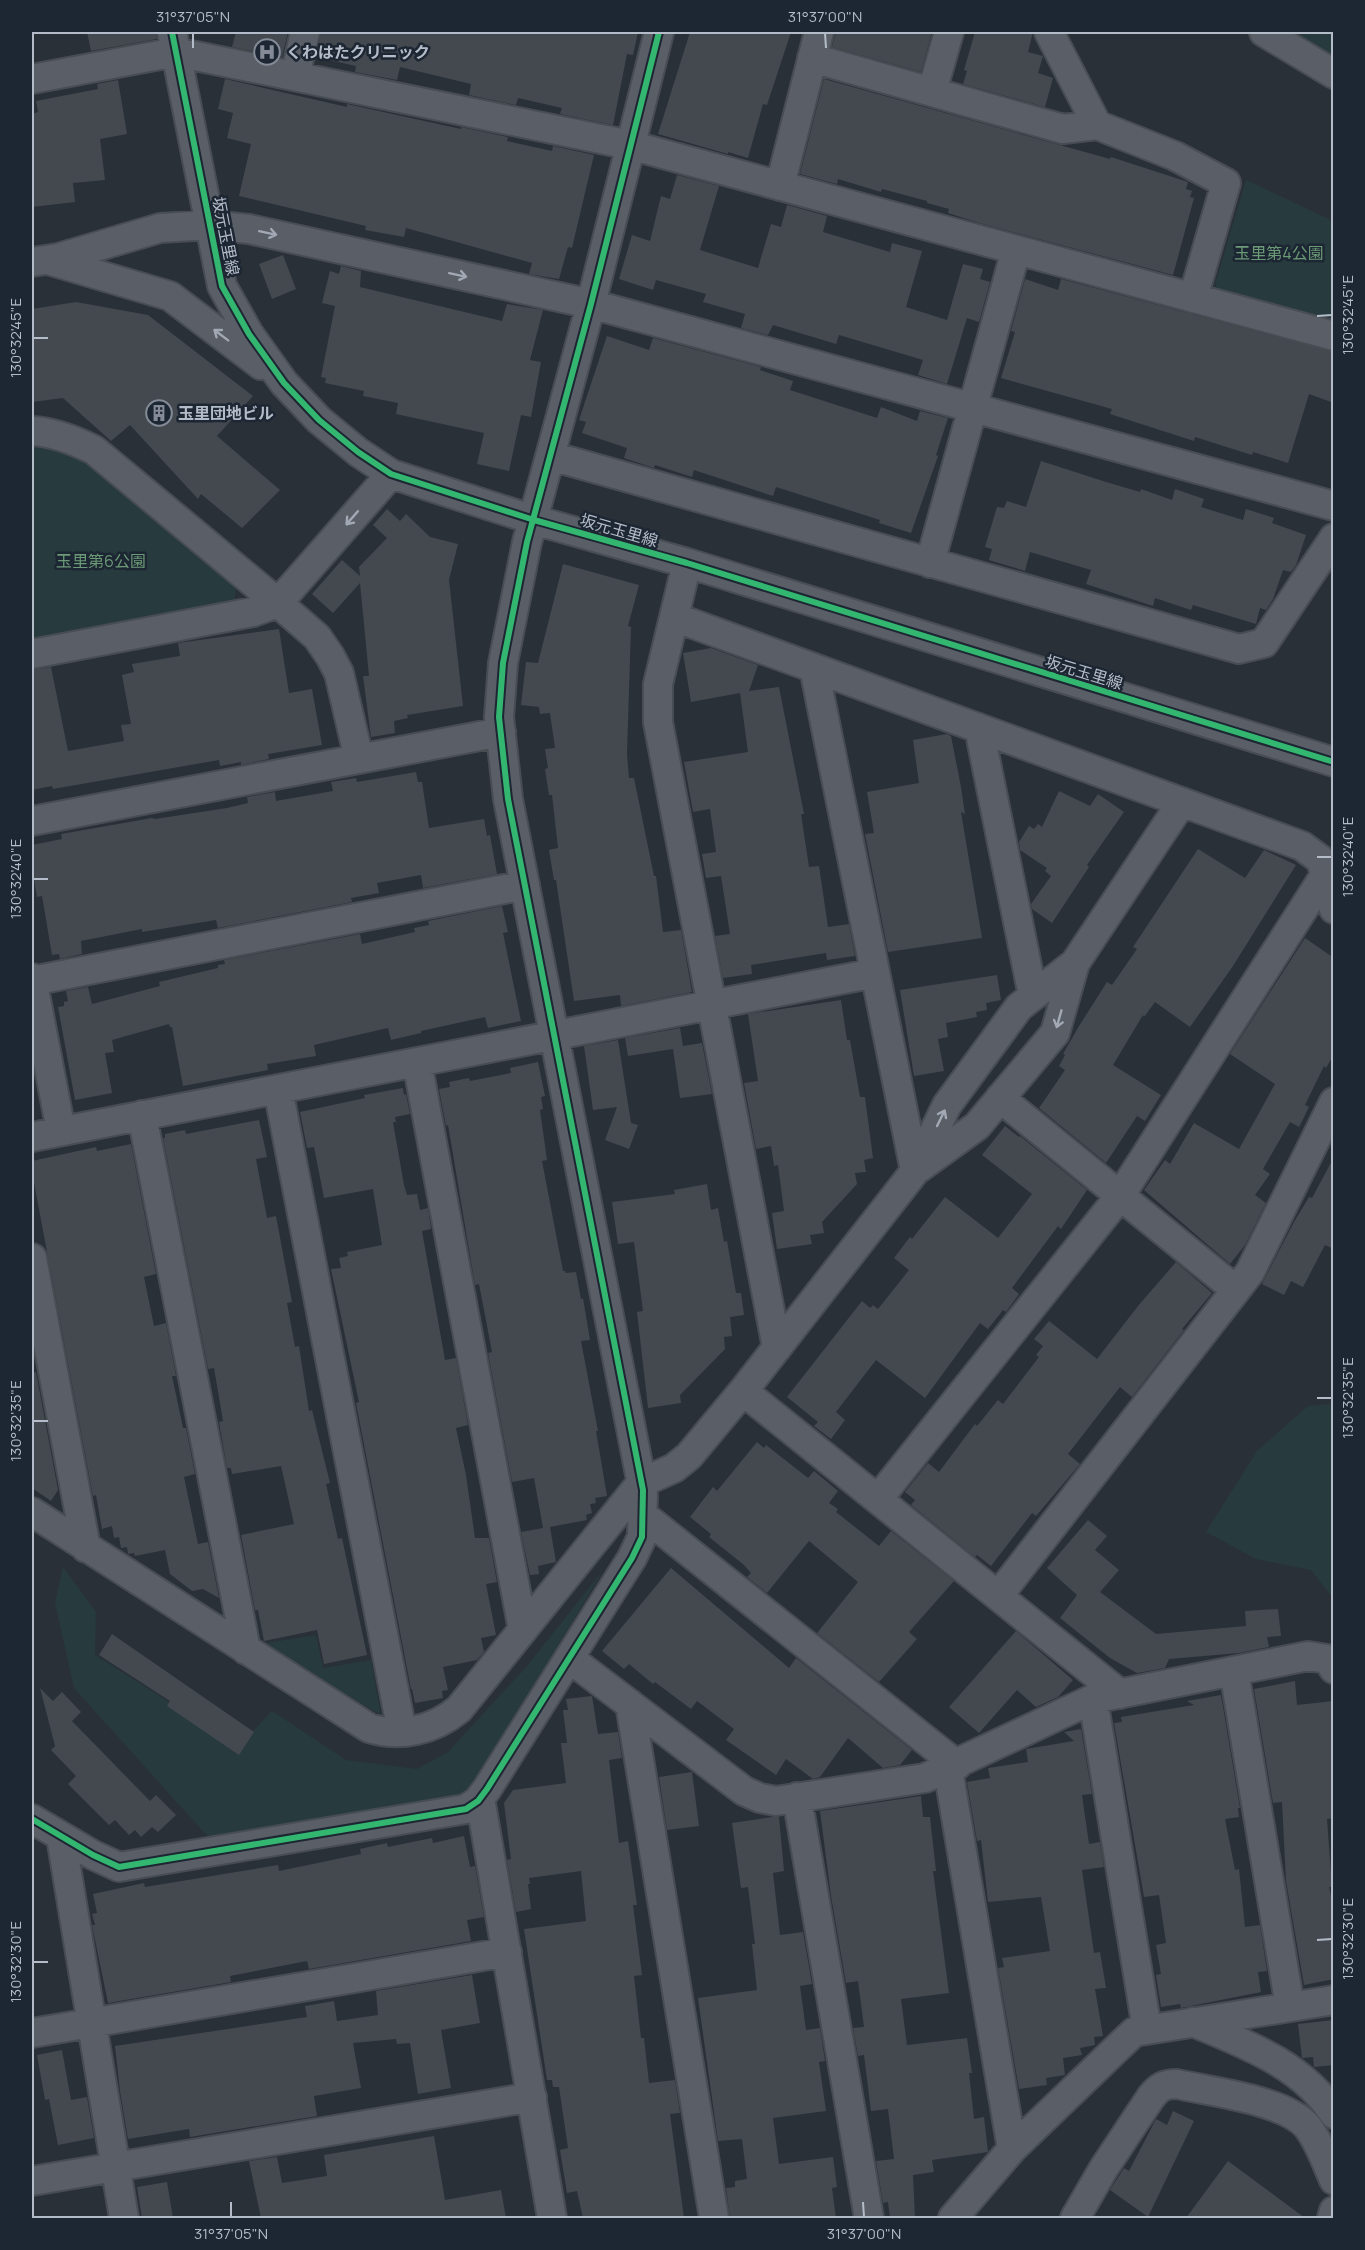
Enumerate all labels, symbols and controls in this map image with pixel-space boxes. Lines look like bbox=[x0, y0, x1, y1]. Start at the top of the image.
text: 31°37'05"N bbox=[156, 6, 230, 27]
text: 31°37'00"N bbox=[788, 6, 862, 27]
hospital icon: くわはたクリニック bbox=[252, 37, 282, 67]
place label: くわはたクリニック bbox=[286, 41, 430, 63]
street label: 坂元玉里線 bbox=[208, 195, 244, 277]
one-way arrow bbox=[257, 228, 277, 239]
park label: 玉里第4公園 bbox=[1234, 242, 1324, 264]
one-way arrow bbox=[448, 270, 467, 281]
text: 130°32'45"E bbox=[1337, 275, 1358, 355]
text: 130°32'45"E bbox=[5, 298, 26, 378]
one-way arrow bbox=[213, 328, 229, 341]
building icon: 玉里団地ビル bbox=[144, 398, 174, 428]
place label: 玉里団地ビル bbox=[178, 402, 274, 424]
street label: 坂元玉里線 bbox=[578, 508, 660, 552]
one-way arrow bbox=[345, 510, 359, 525]
park label: 玉里第6公園 bbox=[56, 550, 146, 572]
street label: 坂元玉里線 bbox=[1043, 650, 1125, 694]
text: 130°32'40"E bbox=[1337, 817, 1358, 897]
text: 130°32'40"E bbox=[5, 839, 26, 919]
one-way arrow bbox=[1053, 1009, 1064, 1028]
one-way arrow bbox=[935, 1110, 947, 1128]
text: 130°32'35"E bbox=[1337, 1357, 1358, 1439]
text: 130°32'35"E bbox=[5, 1380, 26, 1462]
text: 130°32'30"E bbox=[1337, 1898, 1358, 1980]
text: 130°32'30"E bbox=[5, 1921, 26, 2003]
text: 31°37'05"N bbox=[194, 2223, 268, 2244]
text: 31°37'00"N bbox=[827, 2223, 901, 2244]

